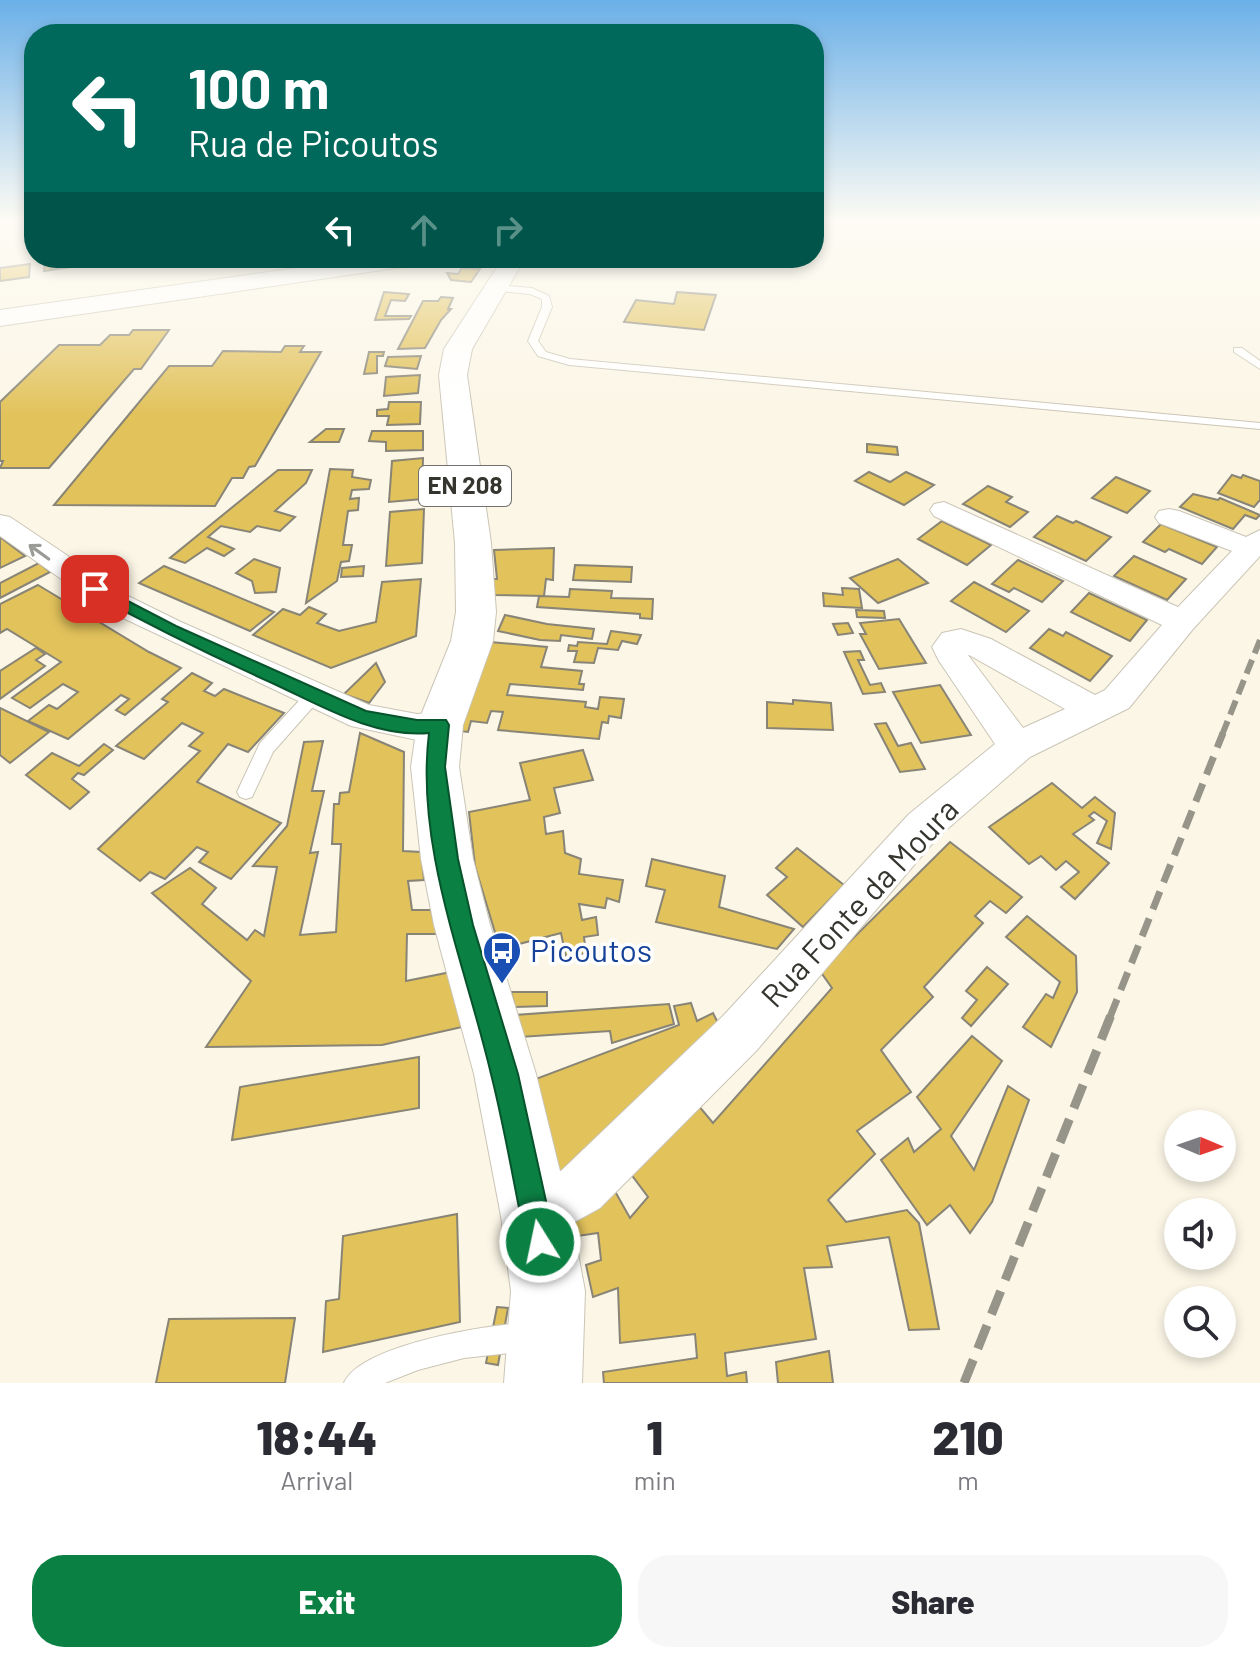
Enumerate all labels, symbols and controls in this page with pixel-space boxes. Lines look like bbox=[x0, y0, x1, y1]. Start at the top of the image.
text: 100 m bbox=[188, 53, 330, 120]
icon: left bbox=[56, 56, 160, 160]
text: Rua de Picoutos bbox=[188, 121, 439, 164]
icon: left bbox=[318, 208, 362, 252]
icon: ahead bbox=[402, 208, 446, 252]
icon: right bbox=[486, 208, 530, 252]
road number: EN 208 bbox=[419, 466, 511, 506]
one-way arrow bbox=[29, 544, 51, 560]
pin bbox=[61, 555, 129, 623]
icon: arrive bbox=[73, 567, 117, 611]
street label: Rua Fonte da Moura bbox=[752, 789, 965, 1014]
bus stop icon: Picoutos bbox=[481, 930, 523, 985]
place label: Picoutos bbox=[530, 930, 652, 968]
north arrow bbox=[1164, 1110, 1236, 1182]
map controls bbox=[1164, 1110, 1236, 1358]
button: sound bbox=[1164, 1198, 1236, 1270]
position arrow bbox=[498, 1200, 582, 1284]
button: search bbox=[1164, 1286, 1236, 1358]
text: 18:44 bbox=[256, 1407, 377, 1465]
text: 1 bbox=[646, 1407, 663, 1465]
text: 210 bbox=[932, 1407, 1004, 1465]
text: Arrival bbox=[281, 1464, 353, 1495]
text: min bbox=[634, 1464, 676, 1495]
text: m bbox=[957, 1464, 979, 1495]
button: Exit bbox=[32, 1555, 622, 1647]
button: Share bbox=[638, 1555, 1228, 1647]

